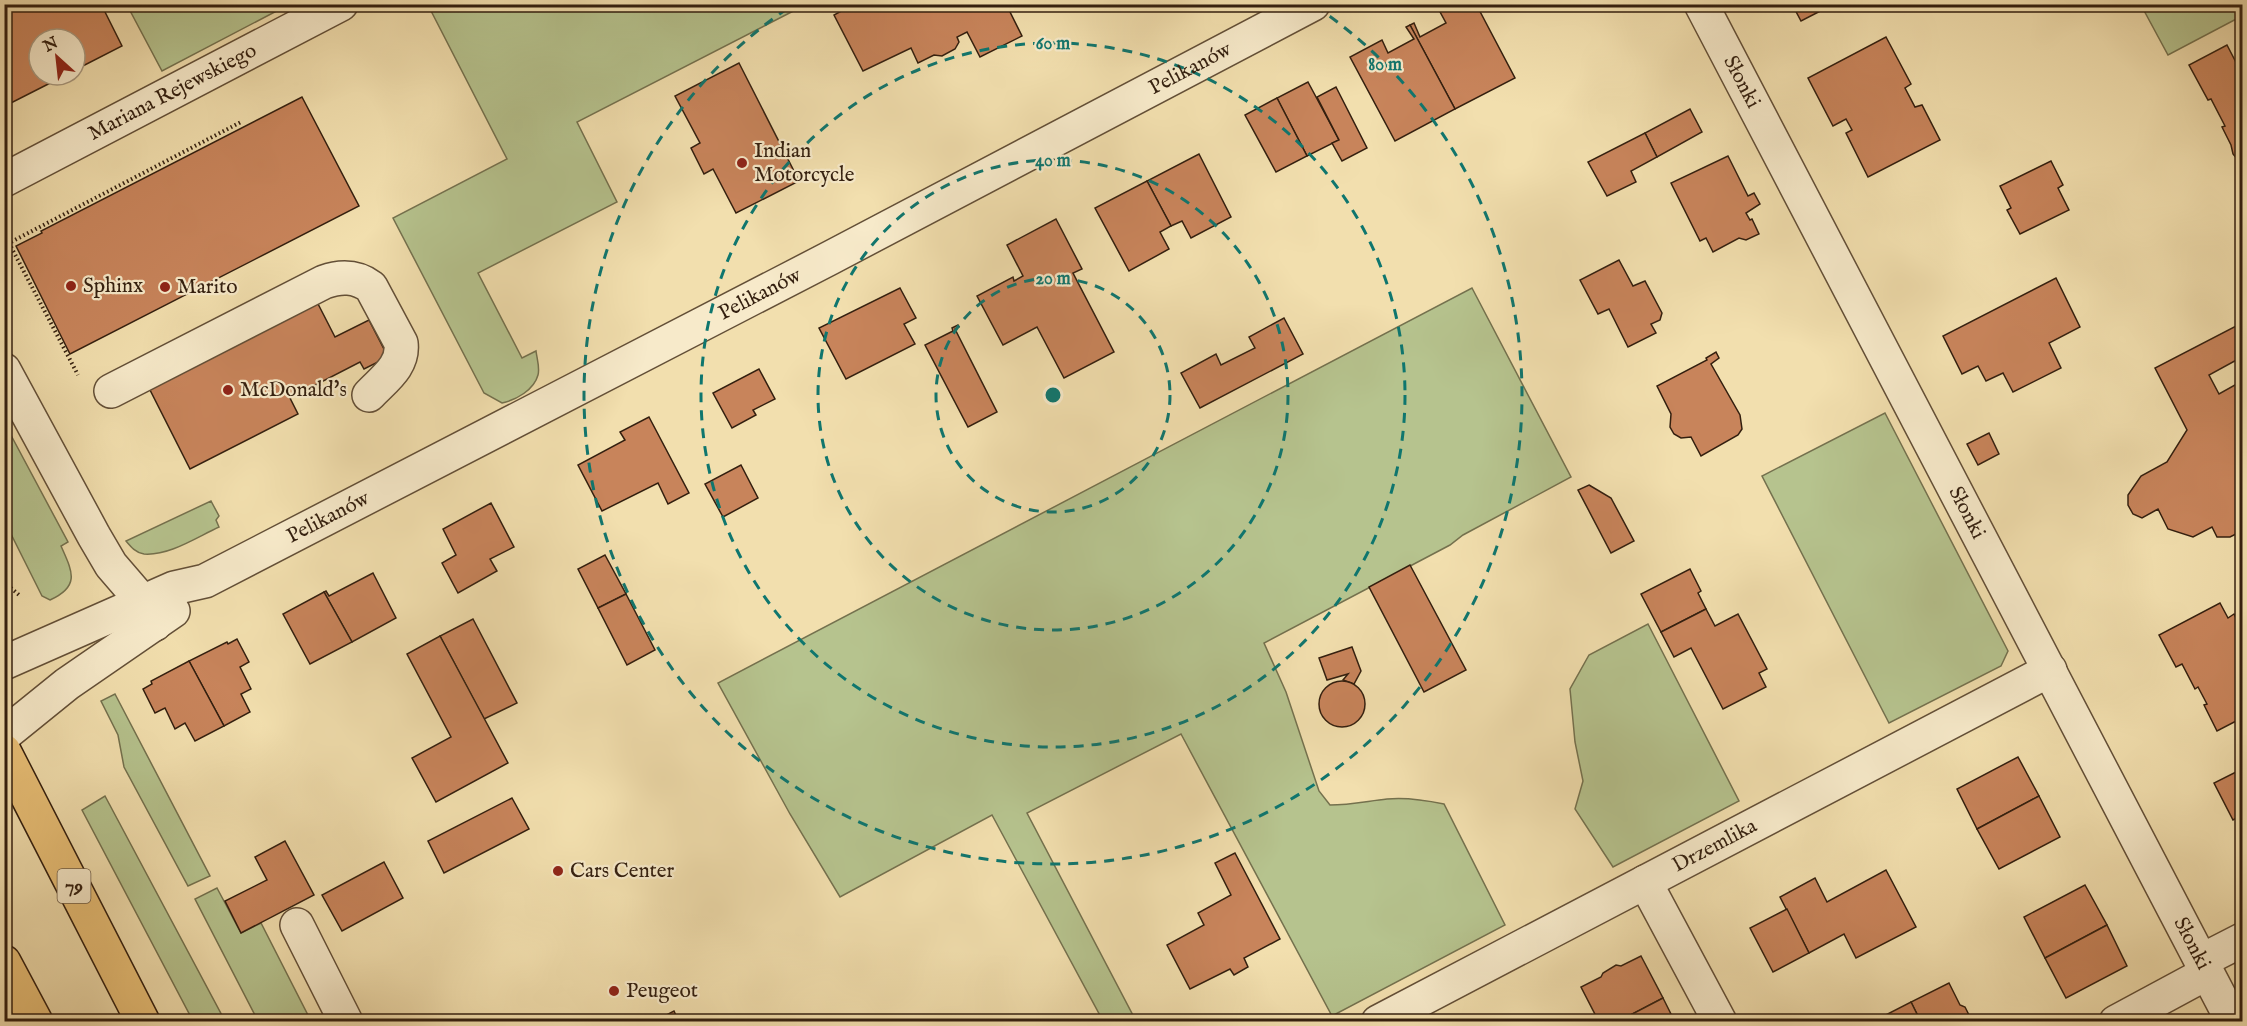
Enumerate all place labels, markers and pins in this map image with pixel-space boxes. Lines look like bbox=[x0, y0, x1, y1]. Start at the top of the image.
place label: Indian Motorcycle bbox=[754, 138, 855, 189]
marker: Indian Motorcycle bbox=[735, 156, 749, 170]
place label: Sphinx bbox=[83, 273, 143, 300]
place label: Marito bbox=[177, 274, 238, 301]
marker: Sphinx bbox=[64, 279, 78, 293]
marker: Marito bbox=[158, 280, 172, 294]
place label: McDonald's bbox=[240, 377, 347, 404]
marker: McDonald's bbox=[221, 383, 235, 397]
centre of rings bbox=[1043, 385, 1063, 405]
place label: Cars Center bbox=[570, 858, 674, 885]
marker: Cars Center bbox=[551, 864, 565, 878]
place label: Peugeot bbox=[626, 978, 698, 1005]
marker: Peugeot bbox=[607, 984, 621, 998]

